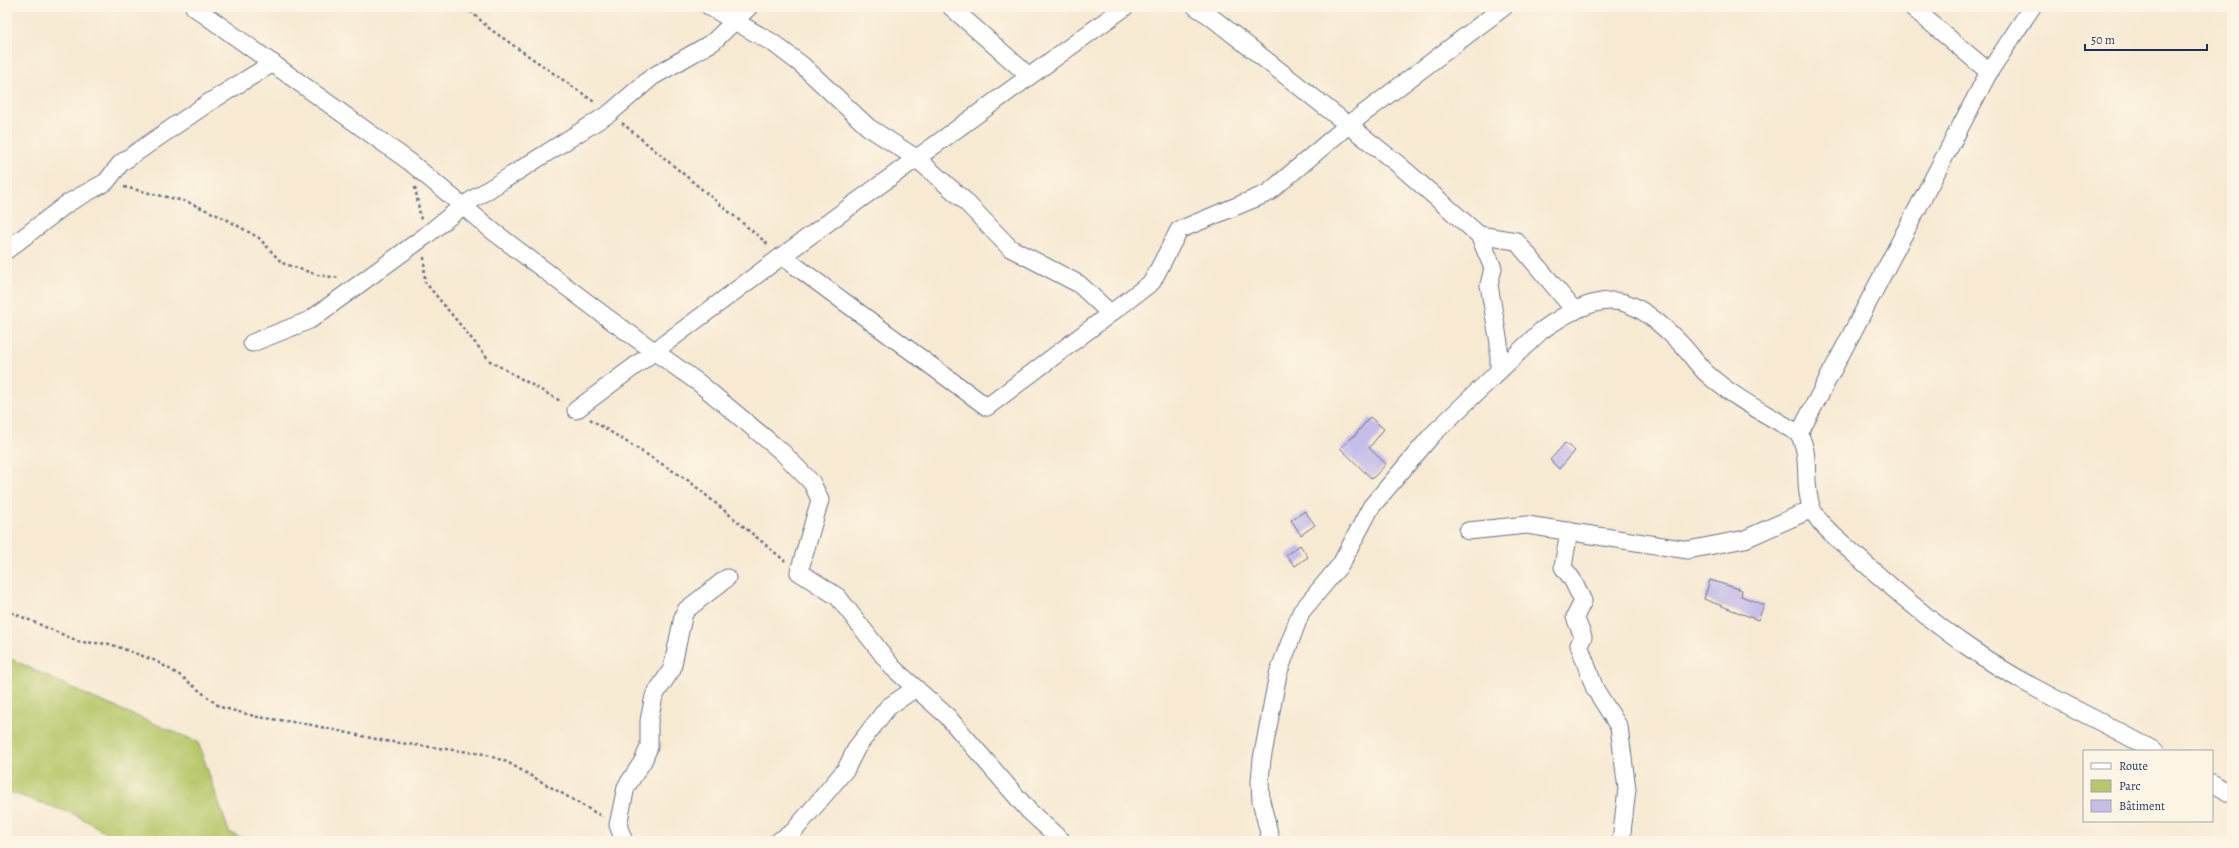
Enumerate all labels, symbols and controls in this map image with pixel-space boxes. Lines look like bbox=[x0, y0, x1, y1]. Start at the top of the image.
scale bar bbox=[2085, 26, 2207, 52]
text: 50 m bbox=[2091, 32, 2115, 48]
legend bbox=[2083, 750, 2213, 822]
text: Route bbox=[2119, 758, 2148, 774]
text: Parc bbox=[2119, 778, 2141, 794]
text: Bâtiment bbox=[2119, 798, 2165, 814]

